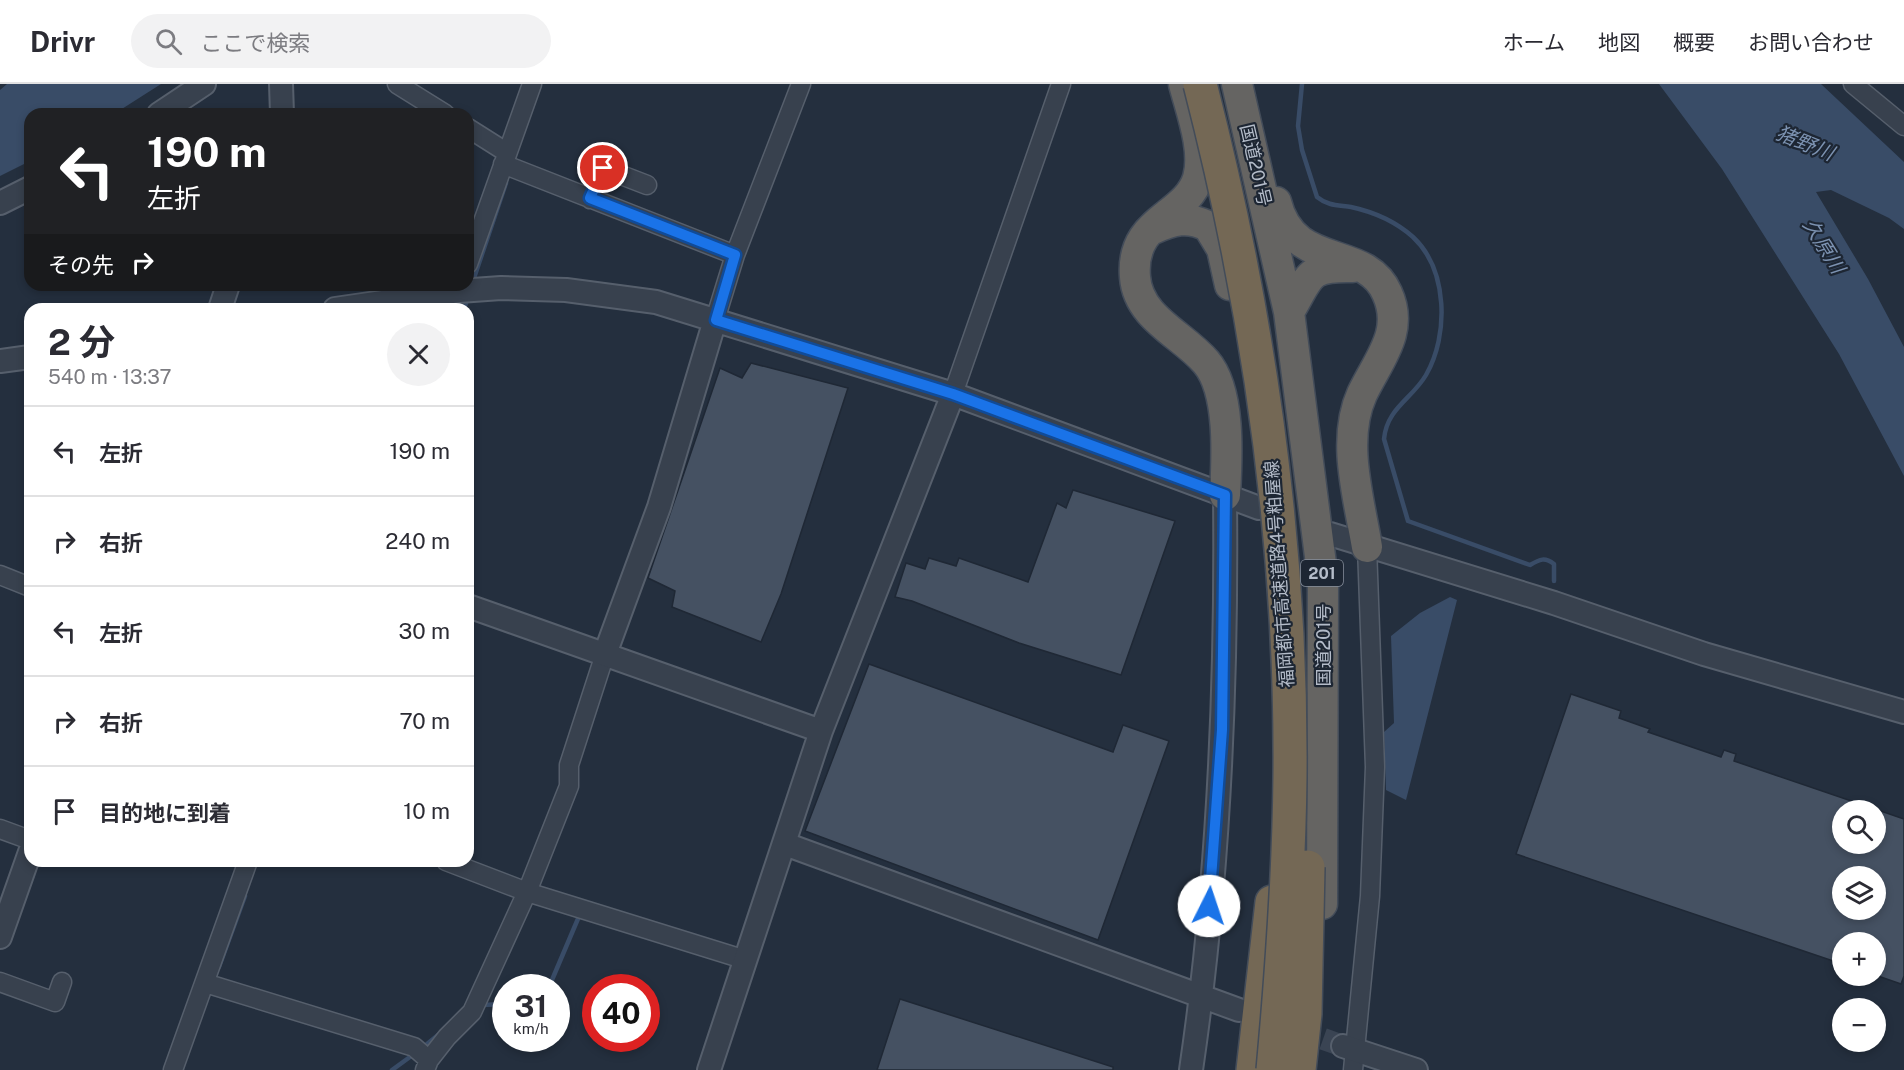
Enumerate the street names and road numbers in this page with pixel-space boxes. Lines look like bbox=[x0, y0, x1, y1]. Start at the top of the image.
street label: 国道201号 bbox=[1236, 122, 1276, 208]
street label: 福岡都市高速道路4号粕屋線 bbox=[1261, 460, 1297, 688]
road number: 201 bbox=[1301, 560, 1343, 586]
street label: 国道201号 bbox=[1313, 603, 1334, 687]

